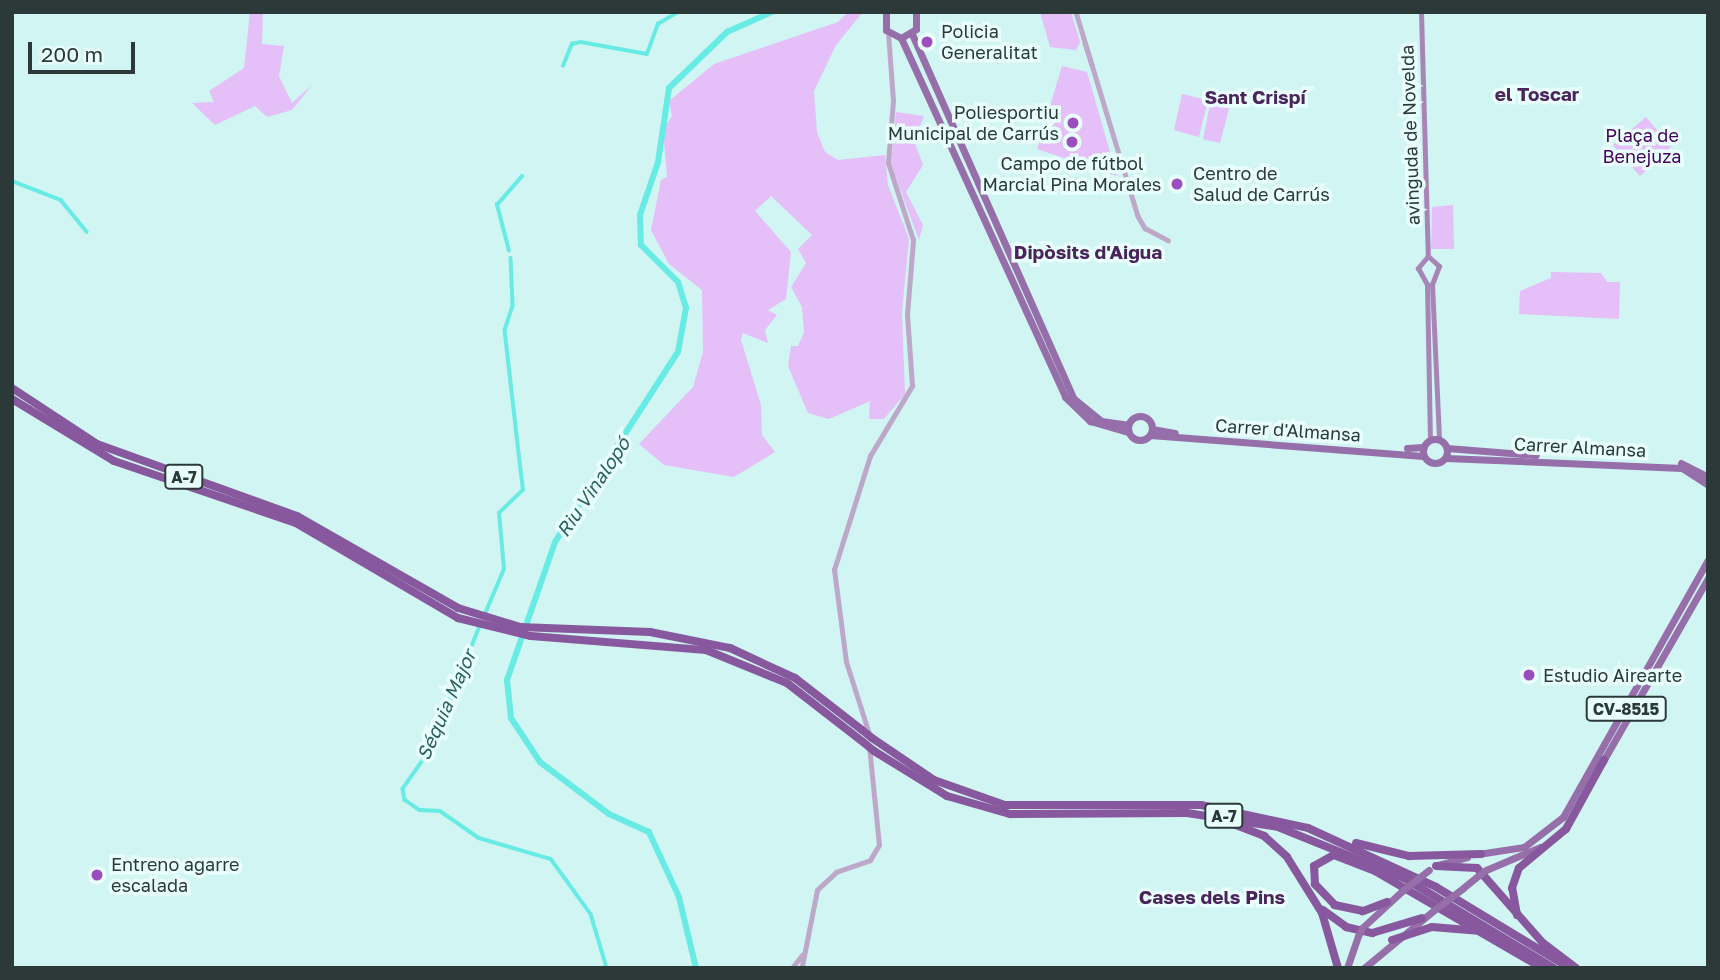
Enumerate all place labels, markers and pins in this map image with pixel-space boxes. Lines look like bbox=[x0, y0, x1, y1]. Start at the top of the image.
place label: Policia Generalitat bbox=[941, 21, 1038, 64]
marker: Policia Generalitat bbox=[919, 34, 935, 50]
place label: Poliesportiu Municipal de Carrús bbox=[888, 102, 1059, 144]
marker: Poliesportiu Municipal de Carrús bbox=[1065, 115, 1081, 131]
marker: Campo de fútbol Marcial Pina Morales bbox=[1064, 134, 1080, 150]
place label: Campo de fútbol Marcial Pina Morales bbox=[983, 153, 1161, 196]
place label: Centro de Salud de Carrús bbox=[1193, 163, 1330, 206]
marker: Centro de Salud de Carrús bbox=[1167, 174, 1187, 194]
place label: Estudio Airearte bbox=[1543, 664, 1682, 686]
marker: Estudio Airearte bbox=[1521, 667, 1537, 683]
place label: Entreno agarre escalada bbox=[111, 854, 239, 896]
marker: Entreno agarre escalada bbox=[89, 867, 105, 883]

